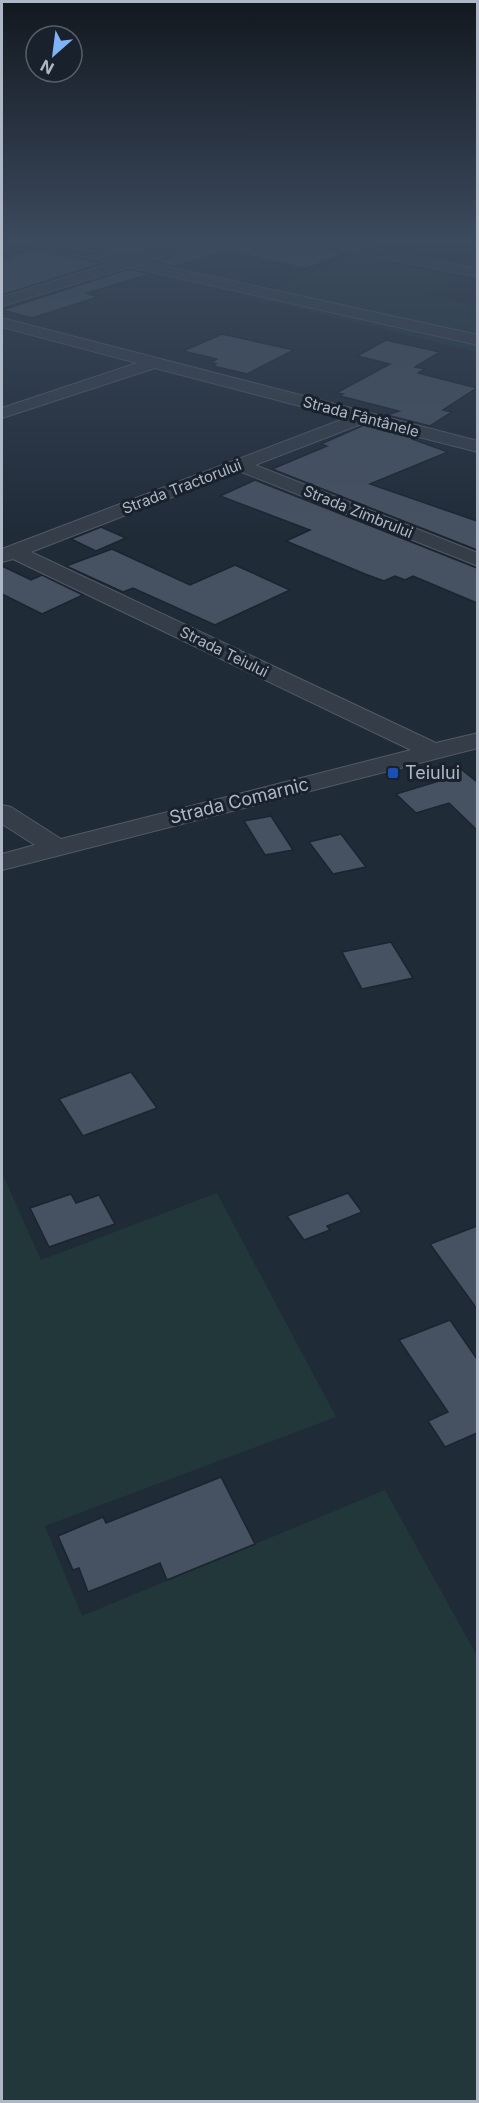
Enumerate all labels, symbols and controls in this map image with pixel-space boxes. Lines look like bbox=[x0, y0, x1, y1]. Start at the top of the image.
north arrow bbox=[24, 24, 84, 84]
text: N bbox=[37, 56, 57, 79]
street label: Strada Fântânele bbox=[301, 392, 421, 441]
street label: Strada Tractorului bbox=[119, 455, 244, 518]
street label: Strada Zimbrului bbox=[301, 481, 416, 542]
street label: Strada Teiului bbox=[177, 622, 272, 681]
place label: Teiului bbox=[405, 762, 460, 783]
marker: Teiului bbox=[386, 766, 400, 780]
street label: Strada Comarnic bbox=[167, 773, 311, 828]

